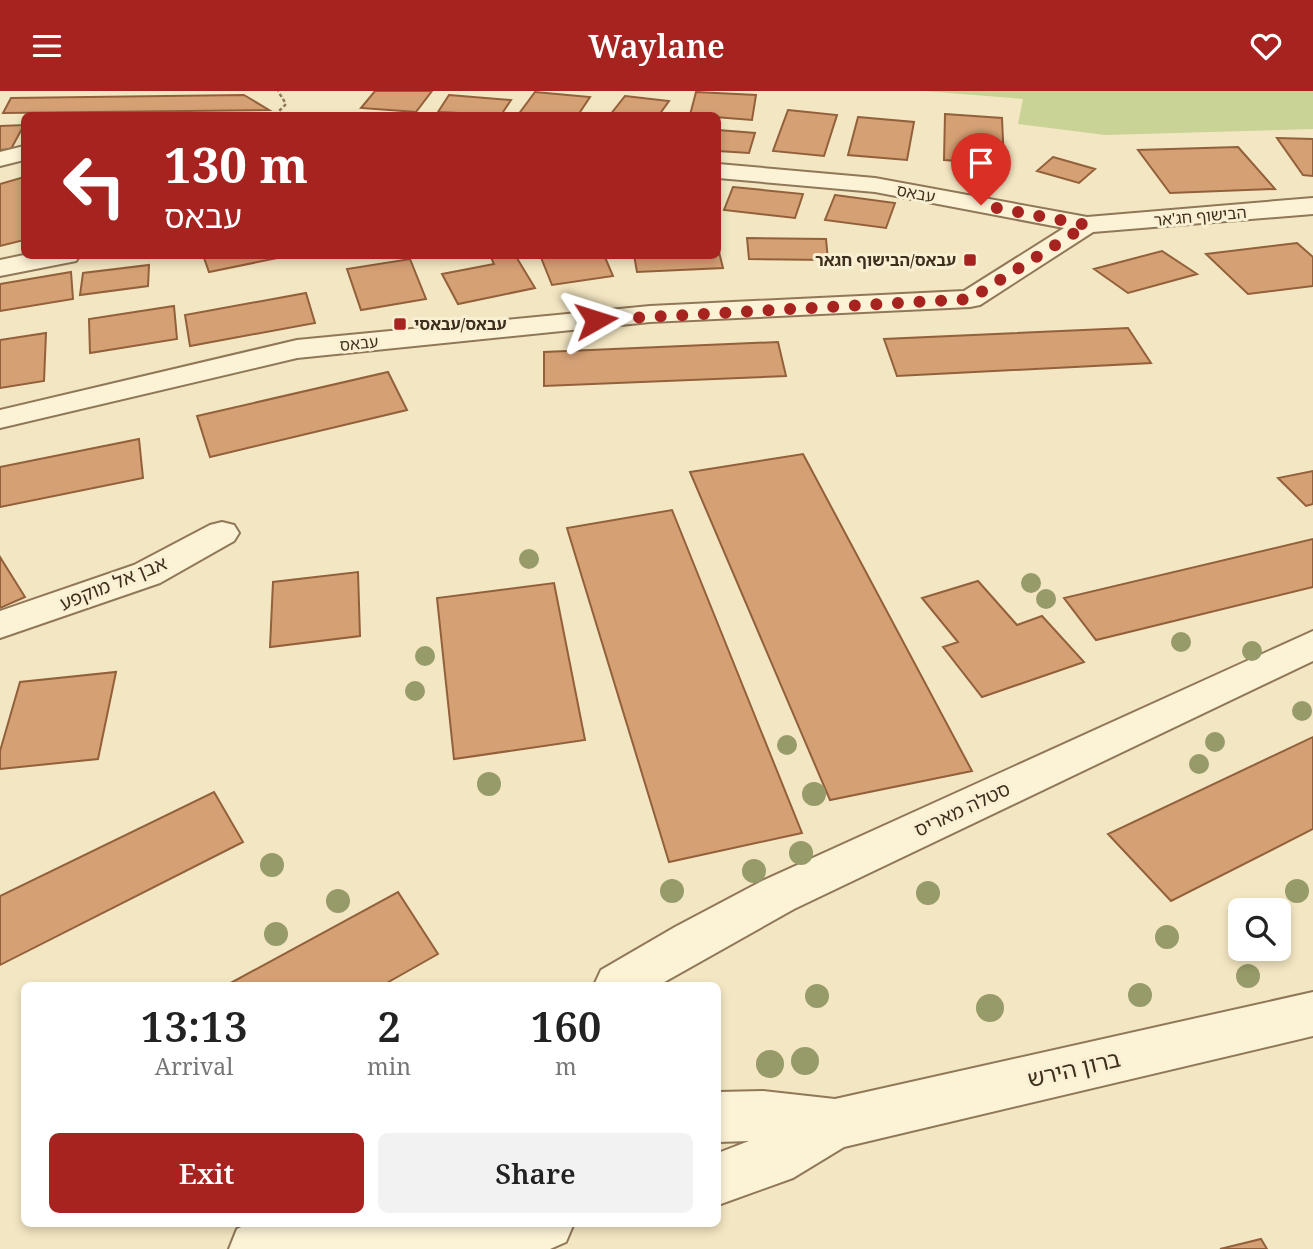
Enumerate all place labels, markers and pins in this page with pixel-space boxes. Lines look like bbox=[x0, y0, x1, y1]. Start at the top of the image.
pin bbox=[951, 133, 1011, 205]
place label: עבאס/הבישוף חגאר bbox=[815, 249, 956, 271]
marker: עבאס/הבישוף חגאר bbox=[962, 252, 978, 268]
place label: עבאס/עבאסי bbox=[414, 313, 506, 335]
marker: עבאס/עבאסי bbox=[392, 316, 408, 332]

